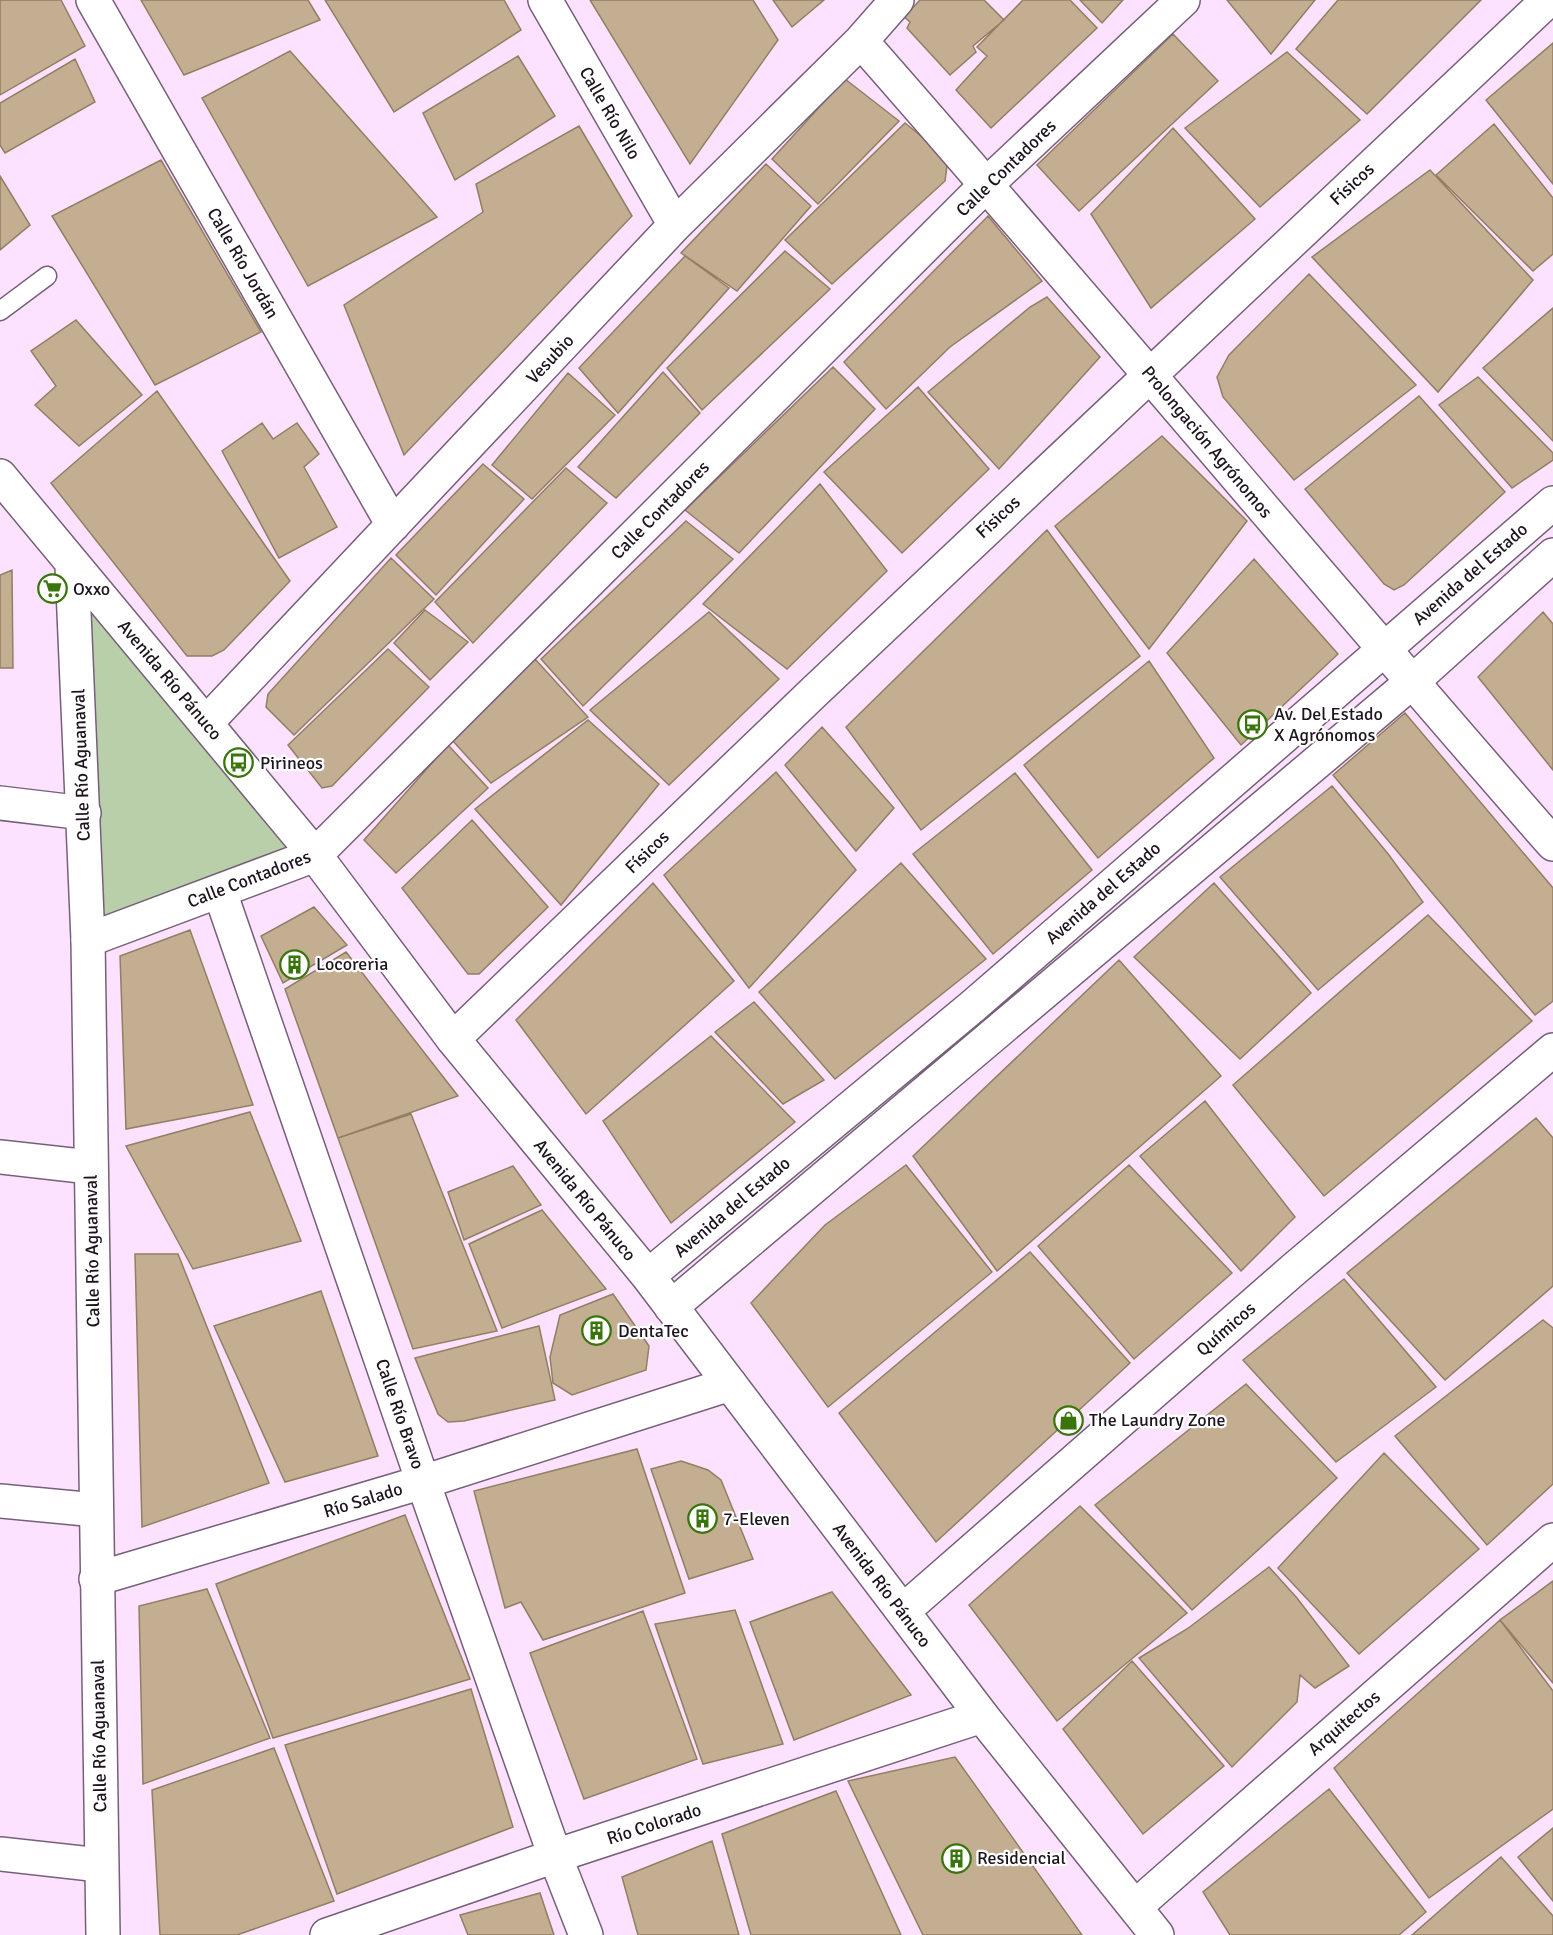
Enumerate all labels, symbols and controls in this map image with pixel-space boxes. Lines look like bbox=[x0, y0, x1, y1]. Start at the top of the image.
street label: Calle Río Nilo bbox=[575, 63, 645, 163]
street label: Calle Contadores bbox=[951, 115, 1061, 221]
street label: Físicos bbox=[1325, 158, 1379, 210]
street label: Calle Río Jordán bbox=[202, 204, 284, 322]
street label: Vesubio bbox=[522, 330, 578, 388]
street label: Prolongación Agrónomos bbox=[1137, 361, 1277, 523]
street label: Calle Contadores bbox=[606, 456, 714, 564]
street label: Físicos bbox=[971, 491, 1025, 543]
street label: Avenida del Estado bbox=[1408, 518, 1532, 630]
supermarket icon: Oxxo bbox=[36, 573, 68, 605]
place label: Oxxo bbox=[73, 578, 110, 600]
street label: Avenida Río Pánuco bbox=[113, 615, 227, 745]
street label: Calle Río Aguanaval bbox=[67, 688, 95, 842]
place label: Av. Del Estado X Agrónomos bbox=[1274, 703, 1383, 746]
bus stop icon: Av. Del Estado X Agrónomos bbox=[1237, 708, 1269, 740]
bus stop icon: Pirineos bbox=[223, 747, 255, 779]
place label: Pirineos bbox=[260, 752, 323, 774]
street label: Físicos bbox=[620, 826, 674, 878]
street label: Avenida del Estado bbox=[1041, 837, 1165, 949]
street label: Calle Contadores bbox=[184, 845, 314, 913]
building icon: Locoreria bbox=[279, 948, 311, 980]
place label: Locoreria bbox=[316, 953, 388, 975]
street label: Avenida Río Pánuco bbox=[529, 1135, 641, 1265]
street label: Avenida del Estado bbox=[669, 1152, 795, 1262]
street label: Calle Río Aguanaval bbox=[80, 1174, 104, 1328]
street label: Químicos bbox=[1192, 1297, 1260, 1361]
building icon: DentaTec bbox=[581, 1315, 613, 1347]
place label: DentaTec bbox=[618, 1320, 689, 1342]
street label: Calle Río Bravo bbox=[371, 1356, 429, 1472]
shop icon: The Laundry Zone bbox=[1052, 1404, 1084, 1436]
place label: The Laundry Zone bbox=[1089, 1409, 1225, 1431]
street label: Río Salado bbox=[321, 1478, 405, 1522]
building icon: 7-Eleven bbox=[686, 1503, 718, 1535]
place label: 7-Eleven bbox=[723, 1508, 790, 1530]
street label: Avenida Río Pánuco bbox=[828, 1518, 936, 1652]
street label: Calle Río Aguanaval bbox=[87, 1659, 111, 1813]
street label: Arquitectos bbox=[1303, 1686, 1385, 1760]
street label: Río Colorado bbox=[604, 1798, 704, 1850]
building icon: Residencial bbox=[940, 1842, 972, 1874]
place label: Residencial bbox=[977, 1847, 1066, 1869]

